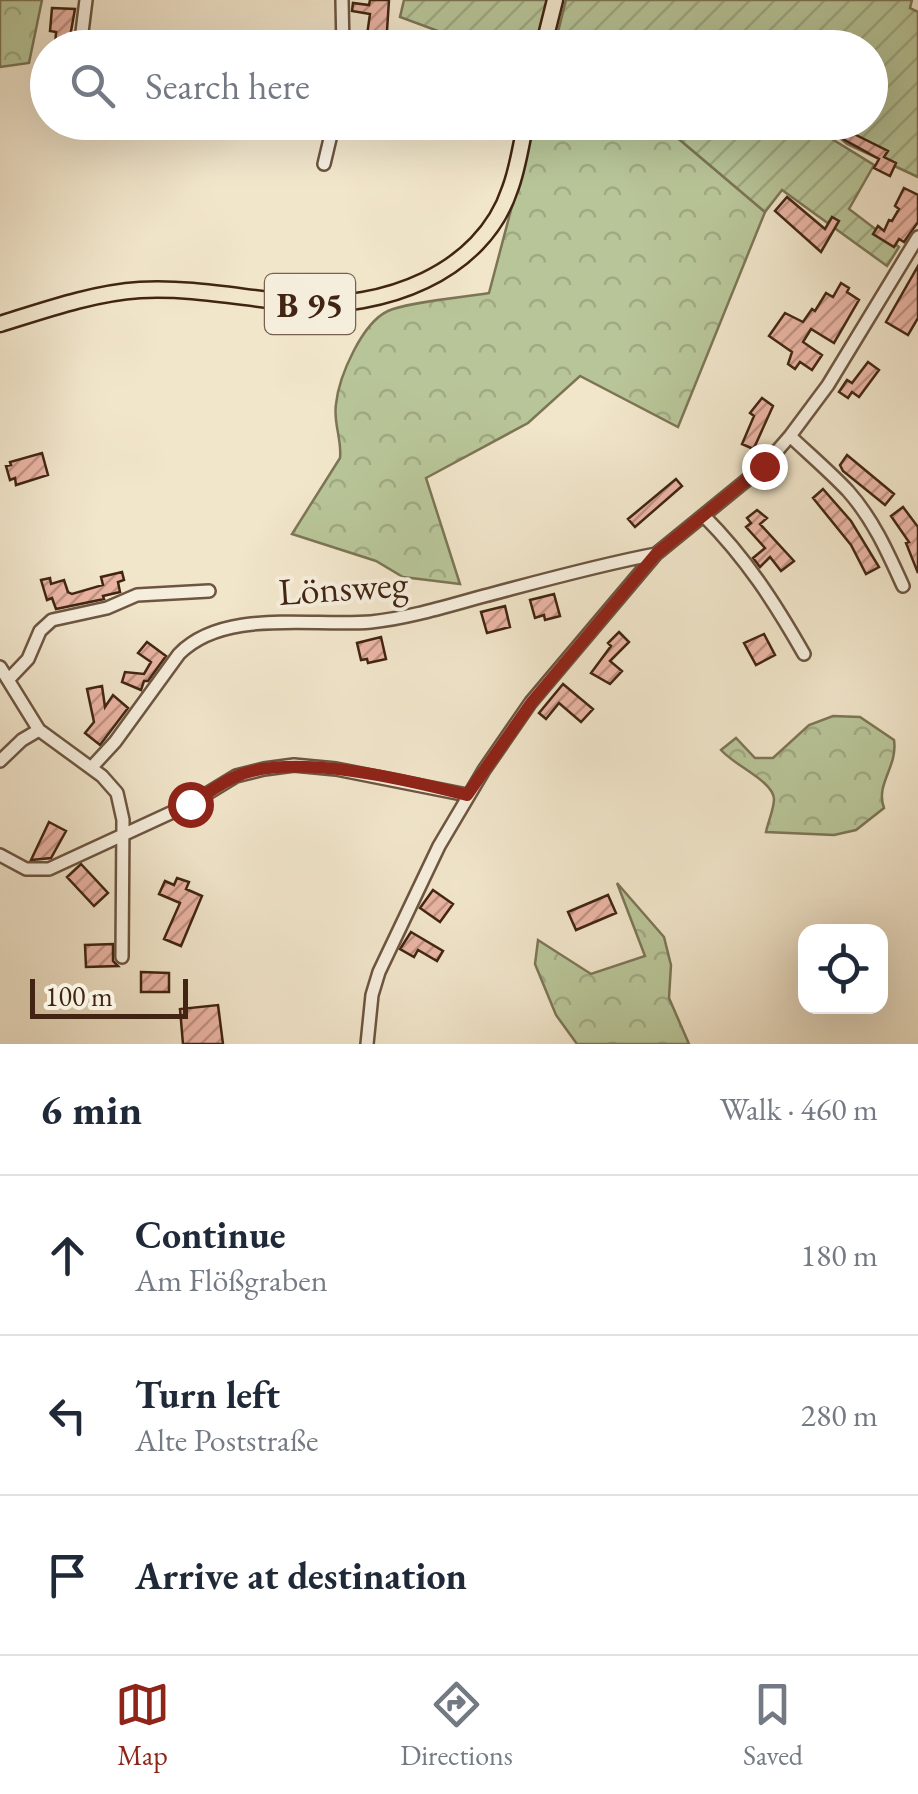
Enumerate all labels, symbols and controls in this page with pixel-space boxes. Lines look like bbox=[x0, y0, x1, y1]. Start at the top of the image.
search box bbox=[30, 30, 888, 140]
icon: search bbox=[65, 58, 120, 113]
text: Search here bbox=[145, 61, 310, 110]
road number: B 95 bbox=[265, 274, 355, 334]
route end bbox=[742, 444, 788, 490]
street label: Lönsweg bbox=[277, 558, 410, 616]
route start bbox=[168, 782, 214, 828]
map controls bbox=[798, 924, 888, 1014]
button: locate bbox=[798, 924, 888, 1014]
scale bar bbox=[30, 974, 188, 1018]
text: 100 m bbox=[45, 978, 113, 1014]
text: 6 min bbox=[40, 1082, 142, 1137]
text: Walk · 460 m bbox=[720, 1088, 878, 1130]
text: Continue bbox=[135, 1210, 286, 1259]
icon: ahead bbox=[40, 1228, 95, 1283]
text: 180 m bbox=[801, 1234, 878, 1276]
text: Am Flößgraben bbox=[135, 1259, 328, 1301]
text: Turn left bbox=[135, 1370, 280, 1419]
icon: left bbox=[40, 1388, 95, 1443]
text: 280 m bbox=[801, 1394, 878, 1436]
text: Alte Poststraße bbox=[135, 1419, 319, 1461]
icon: arrive bbox=[40, 1548, 95, 1603]
text: Arrive at destination bbox=[135, 1551, 467, 1600]
tab: Map bbox=[115, 1677, 170, 1773]
tab: Directions bbox=[400, 1677, 513, 1773]
tab: Saved bbox=[743, 1677, 803, 1773]

